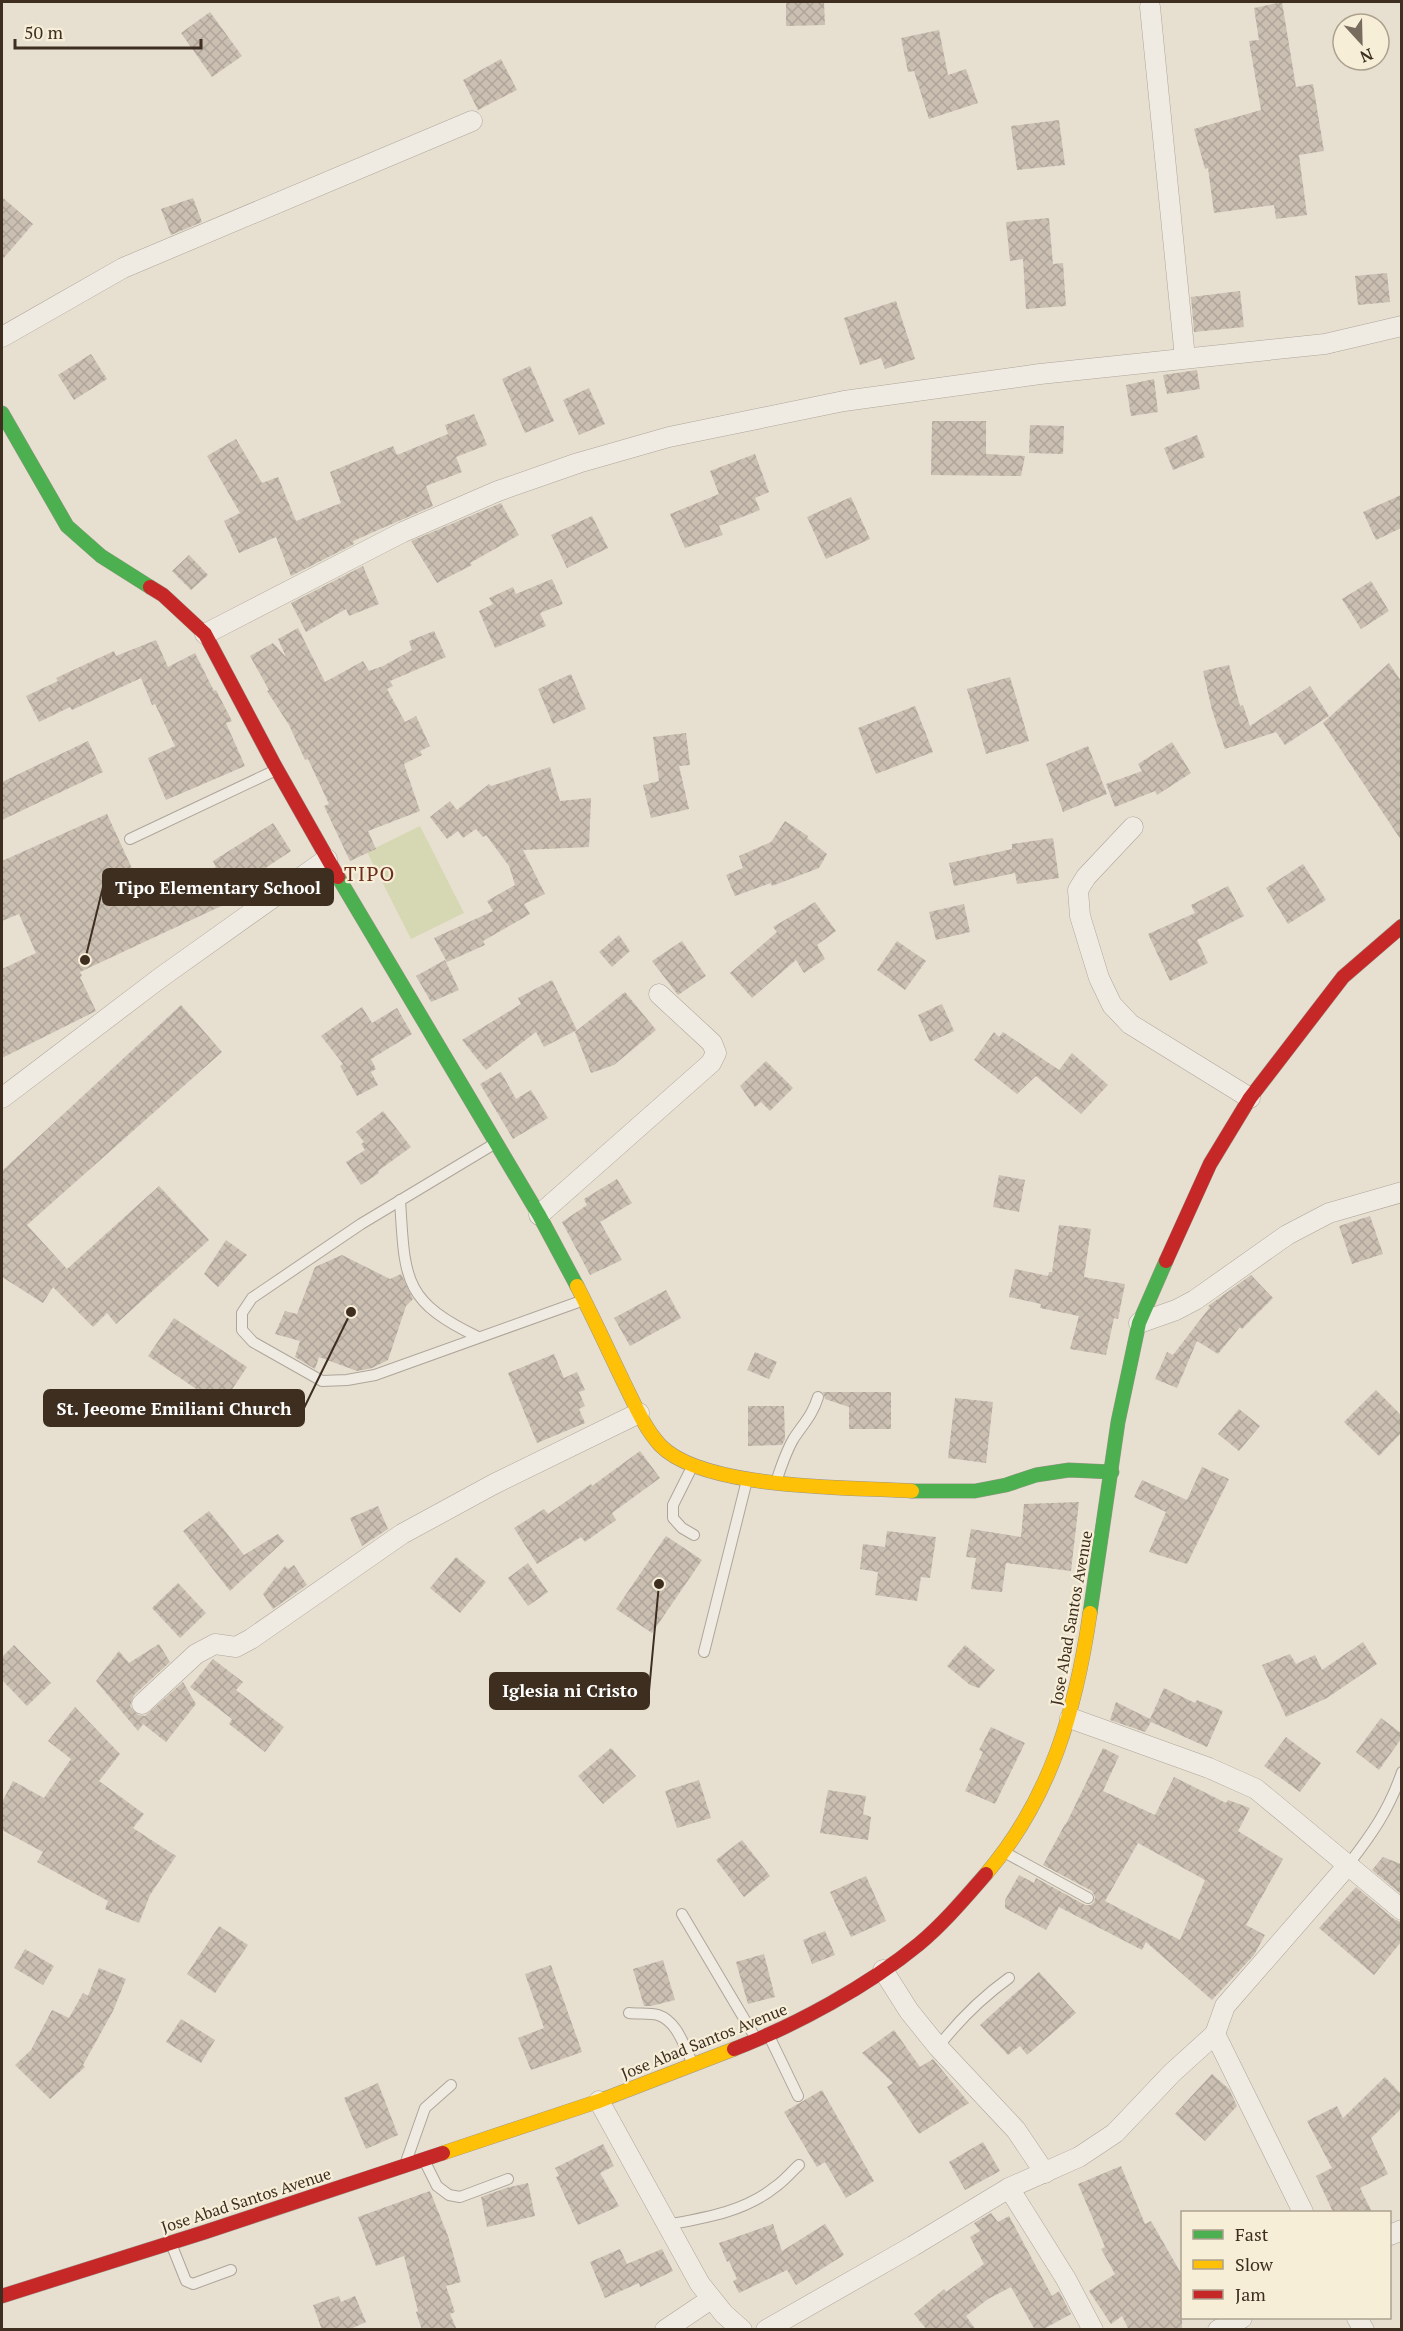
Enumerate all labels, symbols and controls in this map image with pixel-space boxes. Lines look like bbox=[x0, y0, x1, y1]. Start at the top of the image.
scale bar bbox=[15, 12, 201, 50]
north arrow bbox=[1331, 12, 1391, 72]
text: 50 m bbox=[24, 20, 64, 44]
text: N bbox=[1357, 43, 1376, 68]
district label: TIPO bbox=[344, 860, 396, 887]
callout: Tipo Elementary School bbox=[103, 869, 333, 905]
text: Tipo Elementary School bbox=[115, 875, 321, 899]
callout: St. Jeeome Emiliani Church bbox=[44, 1390, 304, 1426]
text: St. Jeeome Emiliani Church bbox=[57, 1396, 292, 1420]
street label: Jose Abad Santos Avenue bbox=[1045, 1529, 1097, 1707]
callout: Iglesia ni Cristo bbox=[490, 1673, 649, 1709]
text: Iglesia ni Cristo bbox=[502, 1678, 638, 1702]
street label: Jose Abad Santos Avenue bbox=[618, 1998, 790, 2084]
street label: Jose Abad Santos Avenue bbox=[158, 2162, 334, 2238]
legend bbox=[1181, 2211, 1391, 2319]
text: Fast bbox=[1235, 2222, 1269, 2246]
text: Slow bbox=[1235, 2252, 1274, 2276]
text: Jam bbox=[1235, 2282, 1266, 2306]

